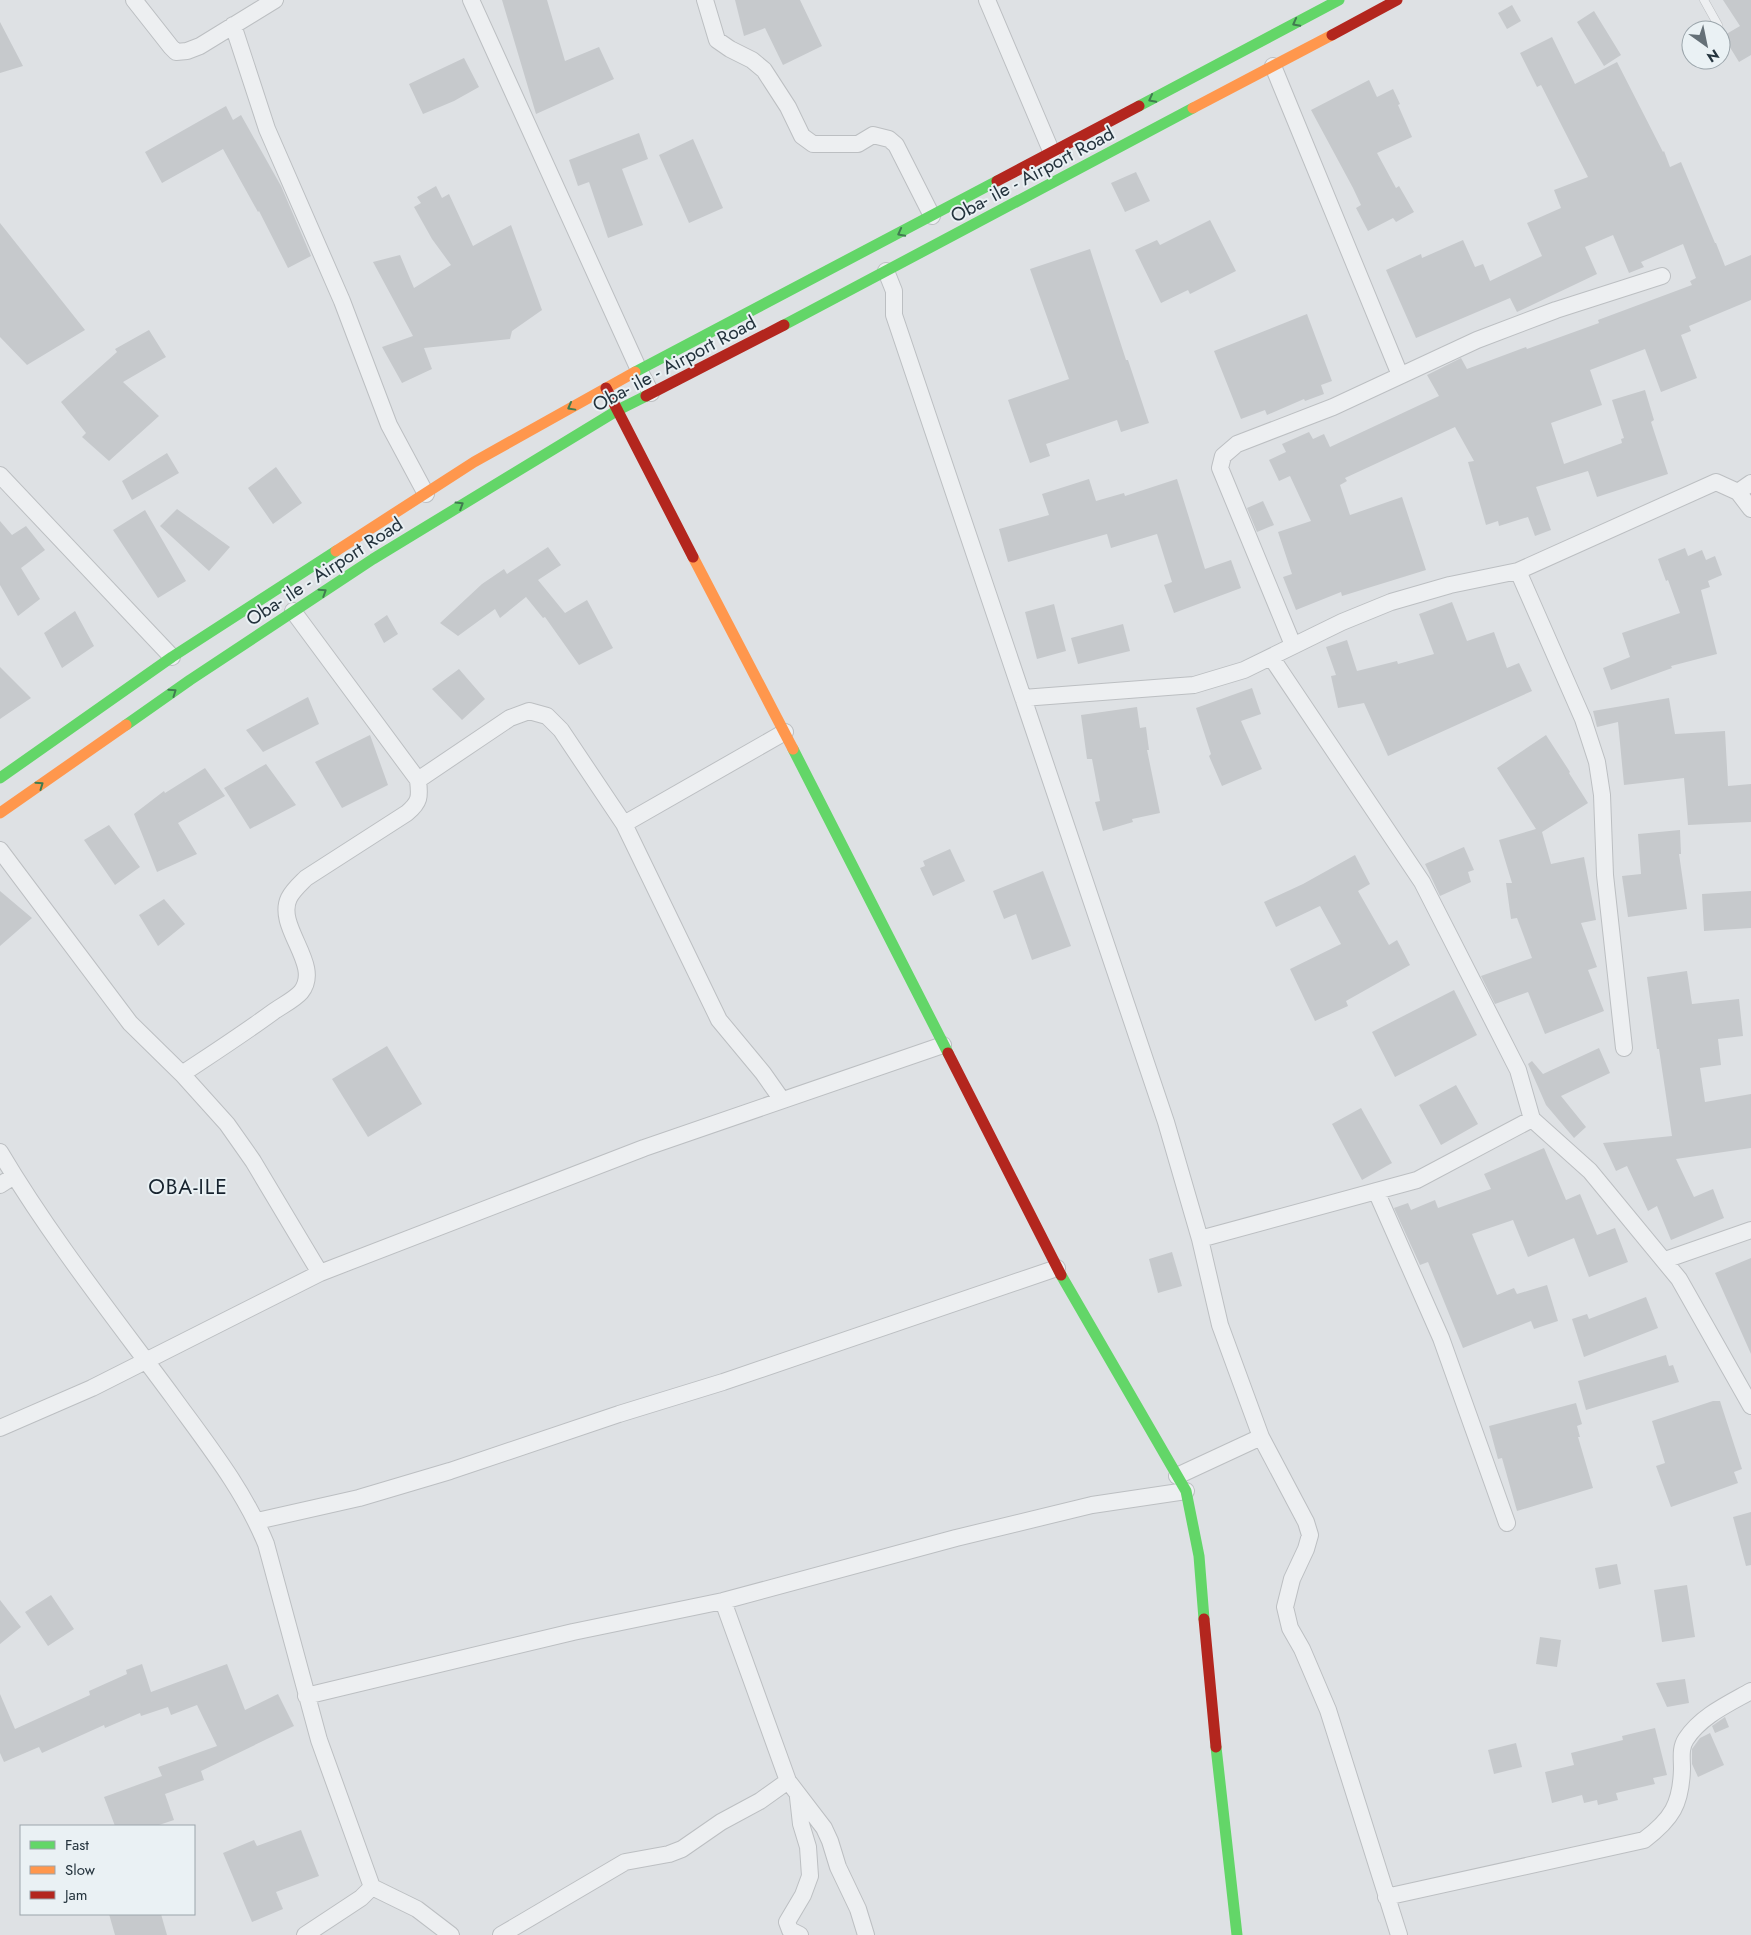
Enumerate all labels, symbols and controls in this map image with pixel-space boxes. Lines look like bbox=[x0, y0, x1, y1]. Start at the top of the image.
one-way arrow bbox=[1292, 17, 1301, 27]
north arrow bbox=[1681, 20, 1731, 70]
text: N bbox=[1703, 44, 1723, 67]
one-way arrow bbox=[1149, 93, 1158, 103]
street label: Oba- ile - Airport Road bbox=[945, 120, 1119, 229]
one-way arrow bbox=[897, 227, 906, 237]
street label: Oba- ile - Airport Road bbox=[587, 309, 761, 418]
one-way arrow bbox=[568, 401, 577, 411]
one-way arrow bbox=[455, 502, 464, 511]
street label: Oba- ile - Airport Road bbox=[241, 511, 408, 632]
one-way arrow bbox=[317, 588, 326, 598]
one-way arrow bbox=[167, 689, 177, 698]
one-way arrow bbox=[34, 782, 44, 791]
district label: OBA-ILE bbox=[148, 1172, 228, 1202]
legend bbox=[20, 1825, 195, 1915]
text: Fast bbox=[65, 1834, 89, 1856]
text: Slow bbox=[65, 1859, 96, 1881]
text: Jam bbox=[63, 1884, 88, 1906]

